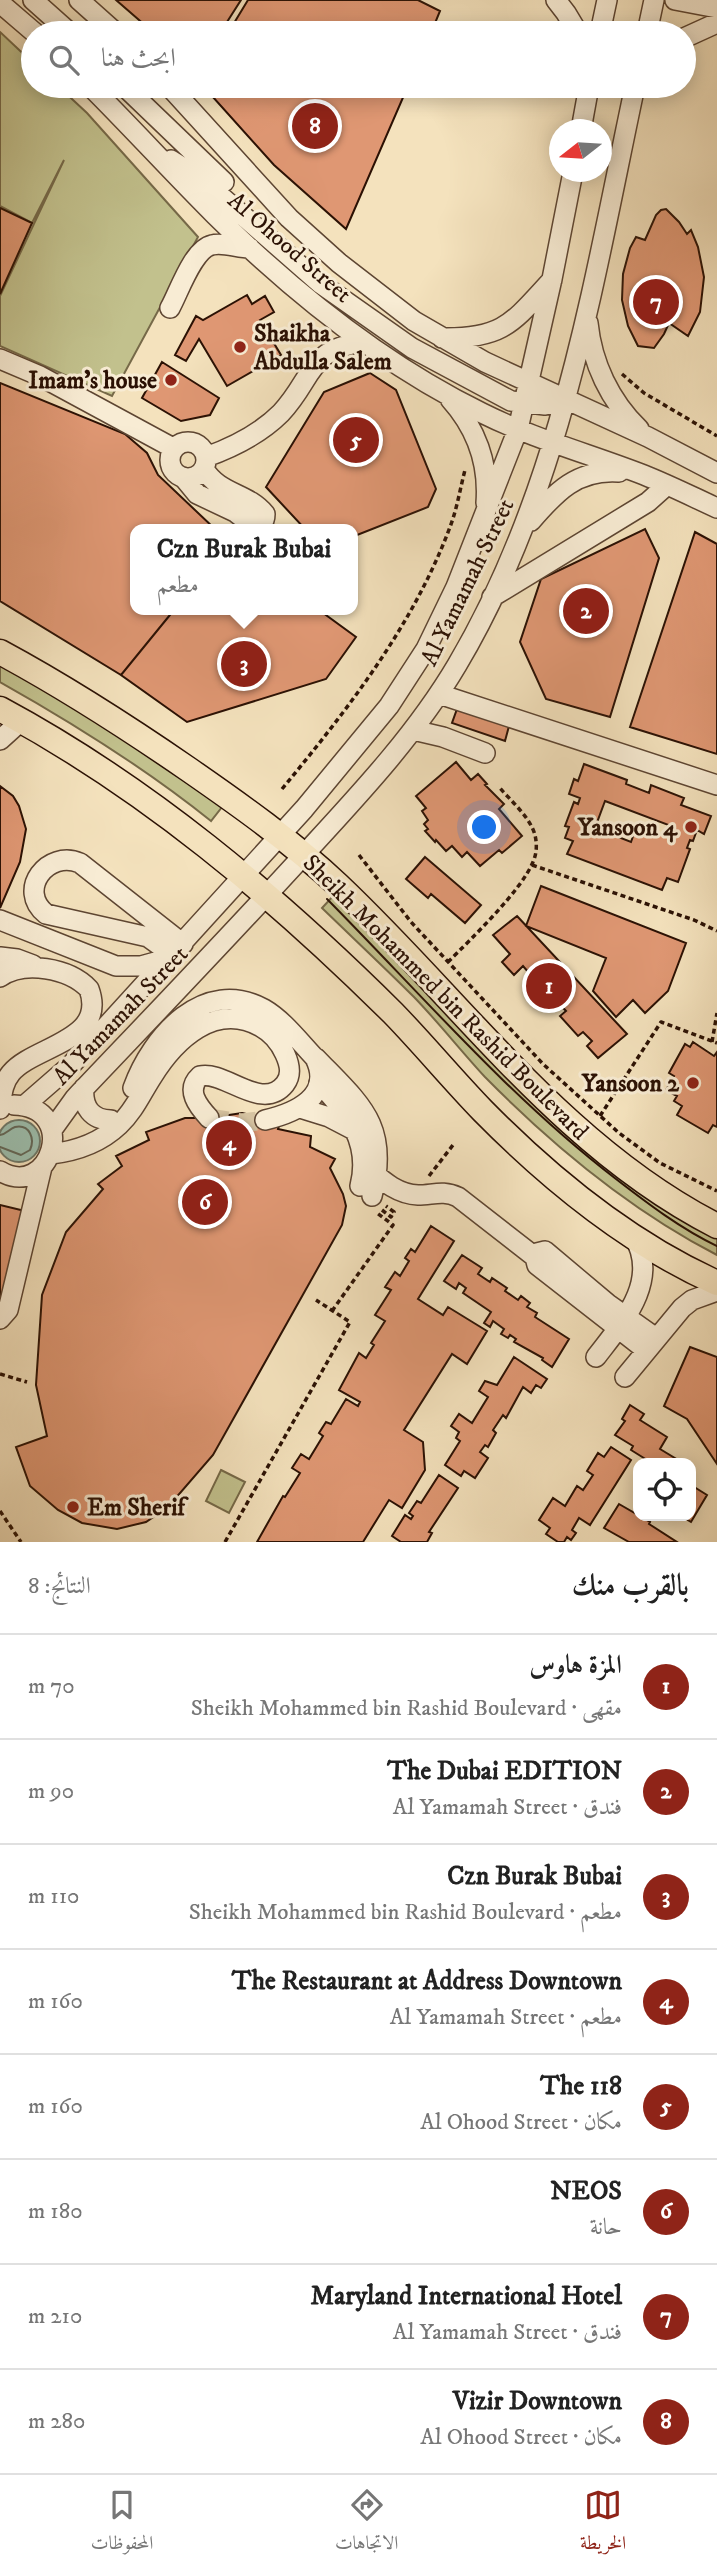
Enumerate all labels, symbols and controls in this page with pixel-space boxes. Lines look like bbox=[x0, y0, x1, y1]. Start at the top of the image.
search box bbox=[21, 21, 696, 98]
icon: search bbox=[45, 41, 83, 79]
text: ابحث هنا bbox=[101, 42, 176, 75]
pin: 8 bbox=[292, 100, 338, 152]
north arrow bbox=[549, 119, 612, 182]
street label: Al Ohood Street bbox=[221, 186, 358, 310]
pin: 7 bbox=[633, 276, 679, 328]
place label: Shaikha Abdulla Salem bbox=[253, 319, 392, 377]
marker: Shaikha Abdulla Salem bbox=[232, 339, 248, 355]
place label: Imam's house bbox=[28, 366, 157, 396]
marker: Imam's house bbox=[163, 372, 179, 388]
pin: 5 bbox=[333, 414, 379, 466]
street label: Al Yamamah Street bbox=[414, 494, 521, 671]
popup bbox=[130, 524, 358, 615]
text: Czn Burak Bubai bbox=[157, 533, 331, 566]
text: مطعم bbox=[157, 571, 199, 600]
pin: 2 bbox=[563, 585, 609, 637]
pin: 3 bbox=[221, 638, 267, 690]
your location bbox=[467, 810, 501, 844]
place label: Yansoon 4 bbox=[577, 813, 678, 843]
marker: Yansoon 4 bbox=[683, 819, 699, 835]
street label: Sheikh Mohammed bin Rashid Boulevard bbox=[296, 848, 595, 1147]
street label: Al Yamamah Street bbox=[47, 939, 195, 1092]
pin: 1 bbox=[526, 960, 572, 1012]
place label: Yansoon 2 bbox=[581, 1069, 680, 1099]
marker: Yansoon 2 bbox=[685, 1075, 701, 1091]
pin: 4 bbox=[206, 1117, 252, 1169]
pin: 6 bbox=[182, 1176, 228, 1228]
map controls bbox=[633, 1458, 696, 1521]
button: locate bbox=[633, 1458, 696, 1521]
place label: Em Sherif bbox=[87, 1493, 189, 1523]
marker: Em Sherif bbox=[65, 1499, 81, 1515]
text: بالقرب منك bbox=[572, 1568, 689, 1605]
text: النتائج: 8 bbox=[28, 1572, 91, 1601]
text: المزة هاوس bbox=[529, 1649, 622, 1682]
text: 70 m bbox=[28, 1672, 75, 1701]
text: 1 bbox=[662, 1672, 670, 1701]
text: مقهى · Sheikh Mohammed bin Rashid Boulevard bbox=[191, 1694, 622, 1723]
text: The Dubai EDITION bbox=[387, 1755, 622, 1788]
text: 90 m bbox=[28, 1777, 74, 1806]
text: 2 bbox=[660, 1777, 672, 1806]
text: فندق · Al Yamamah Street bbox=[393, 1793, 622, 1822]
text: Czn Burak Bubai bbox=[447, 1860, 622, 1893]
text: 110 m bbox=[28, 1882, 79, 1911]
text: 3 bbox=[662, 1882, 670, 1911]
text: مطعم · Sheikh Mohammed bin Rashid Boulevard bbox=[189, 1898, 622, 1927]
text: The Restaurant at Address Downtown bbox=[232, 1965, 622, 1998]
text: 160 m bbox=[28, 1987, 83, 2016]
text: 4 bbox=[659, 1987, 673, 2016]
text: مطعم · Al Yamamah Street bbox=[390, 2003, 622, 2032]
text: The 118 bbox=[540, 2070, 622, 2103]
text: 160 m bbox=[28, 2092, 83, 2121]
text: 5 bbox=[660, 2092, 672, 2121]
text: مكان · Al Ohood Street bbox=[420, 2108, 622, 2137]
text: NEOS bbox=[550, 2175, 622, 2208]
text: 180 m bbox=[28, 2197, 83, 2226]
text: 6 bbox=[660, 2197, 672, 2226]
text: حانة bbox=[590, 2213, 622, 2242]
text: Maryland International Hotel bbox=[311, 2280, 622, 2313]
text: 210 m bbox=[28, 2302, 82, 2331]
text: 7 bbox=[660, 2302, 672, 2331]
text: فندق · Al Yamamah Street bbox=[393, 2318, 622, 2347]
text: Vizir Downtown bbox=[453, 2385, 622, 2418]
text: 280 m bbox=[28, 2407, 85, 2436]
text: 8 bbox=[660, 2407, 672, 2436]
text: مكان · Al Ohood Street bbox=[420, 2423, 622, 2452]
tab: المحفوظات bbox=[91, 2486, 153, 2561]
tab: الاتجاهات bbox=[335, 2486, 398, 2561]
tab: الخريطة bbox=[580, 2486, 626, 2561]

